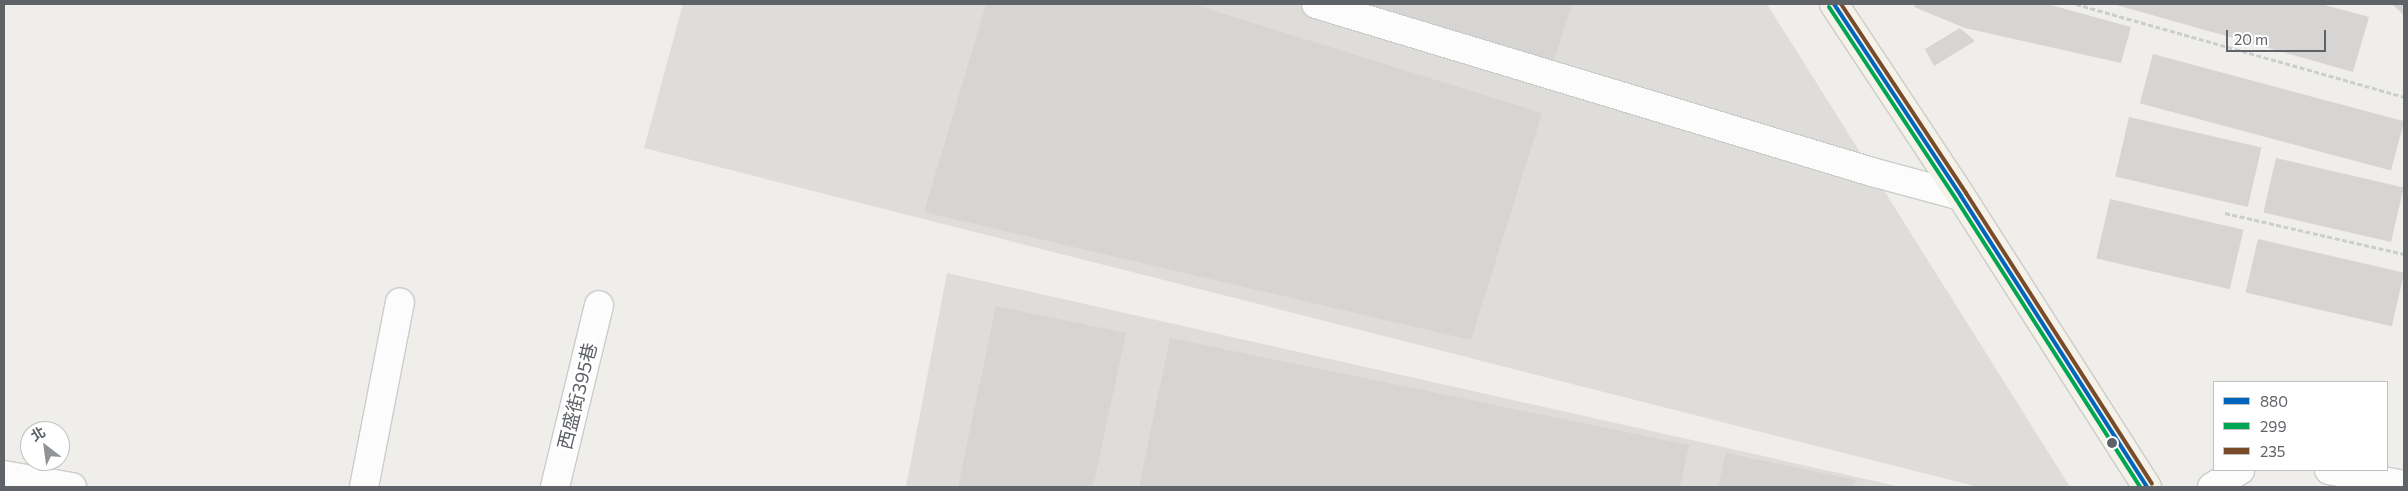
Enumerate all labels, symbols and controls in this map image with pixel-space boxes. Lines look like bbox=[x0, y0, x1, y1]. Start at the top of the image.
scale bar bbox=[2228, 20, 2328, 52]
text: 20 m bbox=[2234, 30, 2268, 48]
street label: 西盛街395巷 bbox=[553, 340, 601, 452]
legend bbox=[2213, 381, 2388, 471]
text: 880 bbox=[2260, 392, 2288, 410]
text: 299 bbox=[2260, 417, 2287, 435]
north arrow bbox=[20, 421, 70, 471]
text: 北 bbox=[27, 423, 48, 444]
unlabelled marker bbox=[2107, 438, 2117, 448]
text: 235 bbox=[2260, 442, 2286, 460]

